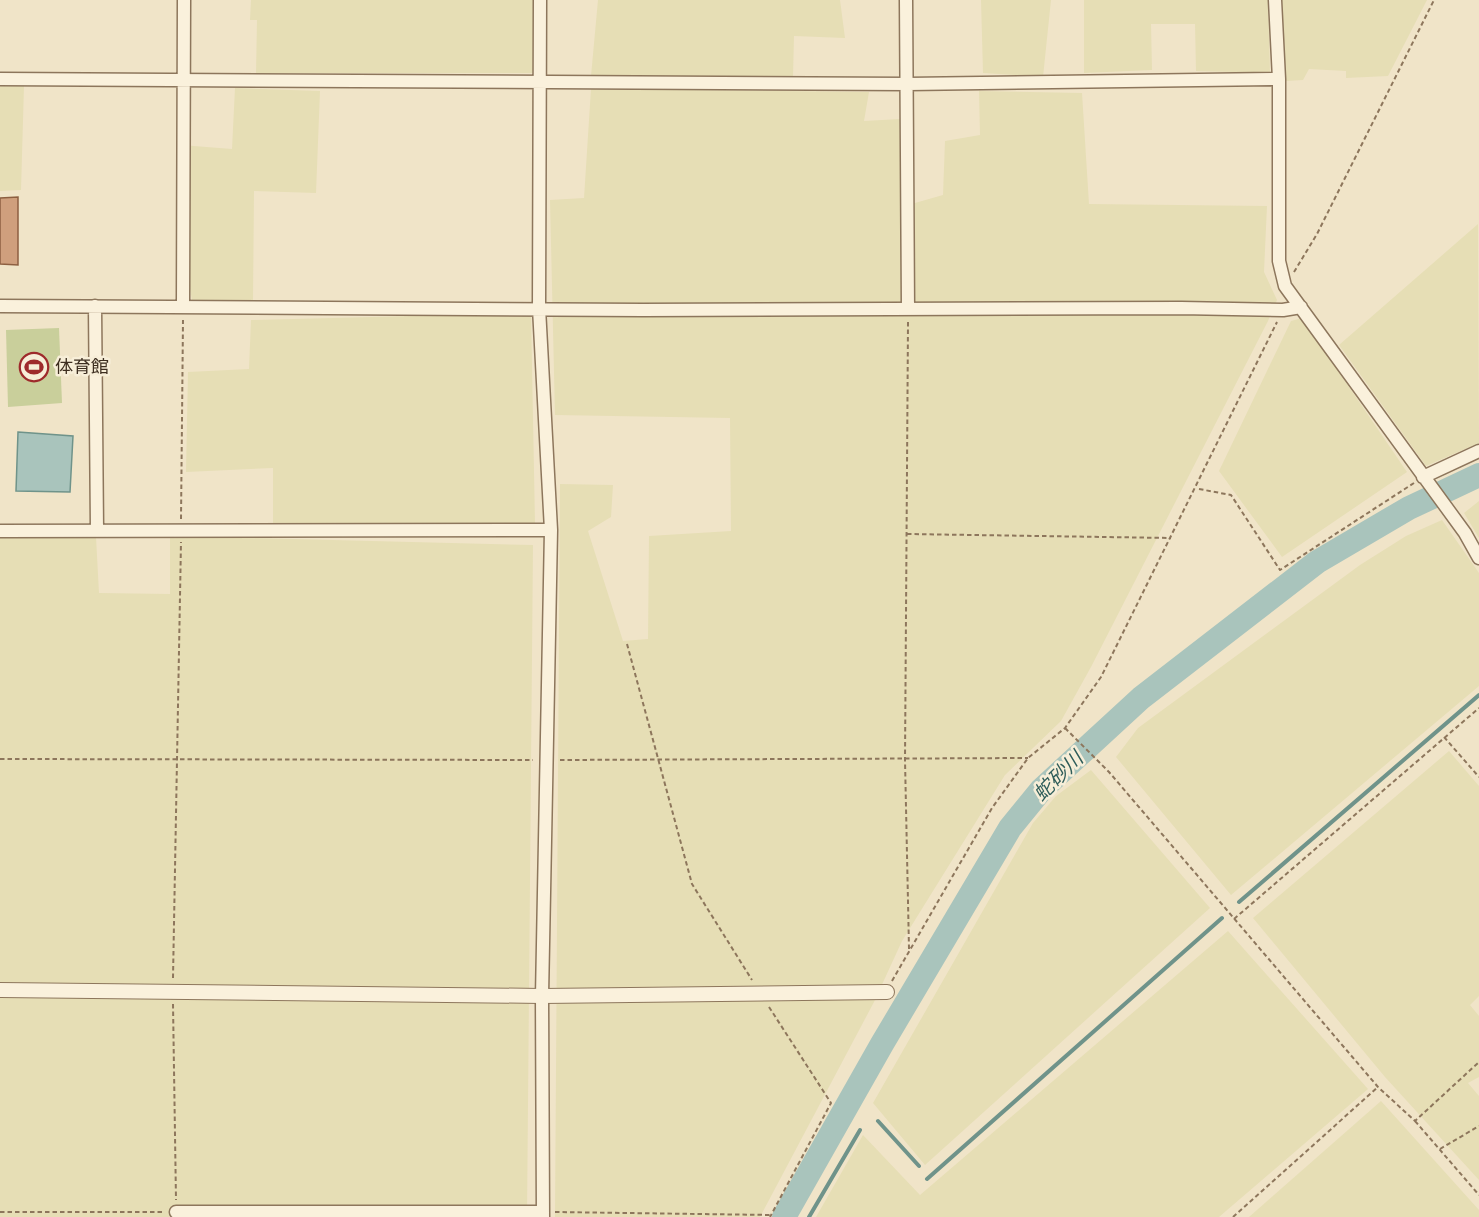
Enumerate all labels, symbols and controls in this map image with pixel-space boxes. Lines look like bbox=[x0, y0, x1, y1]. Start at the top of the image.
sports icon: 体育館 bbox=[18, 351, 50, 383]
place label: 体育館 bbox=[55, 357, 109, 377]
water label: 蛇砂川 bbox=[1029, 746, 1088, 805]

